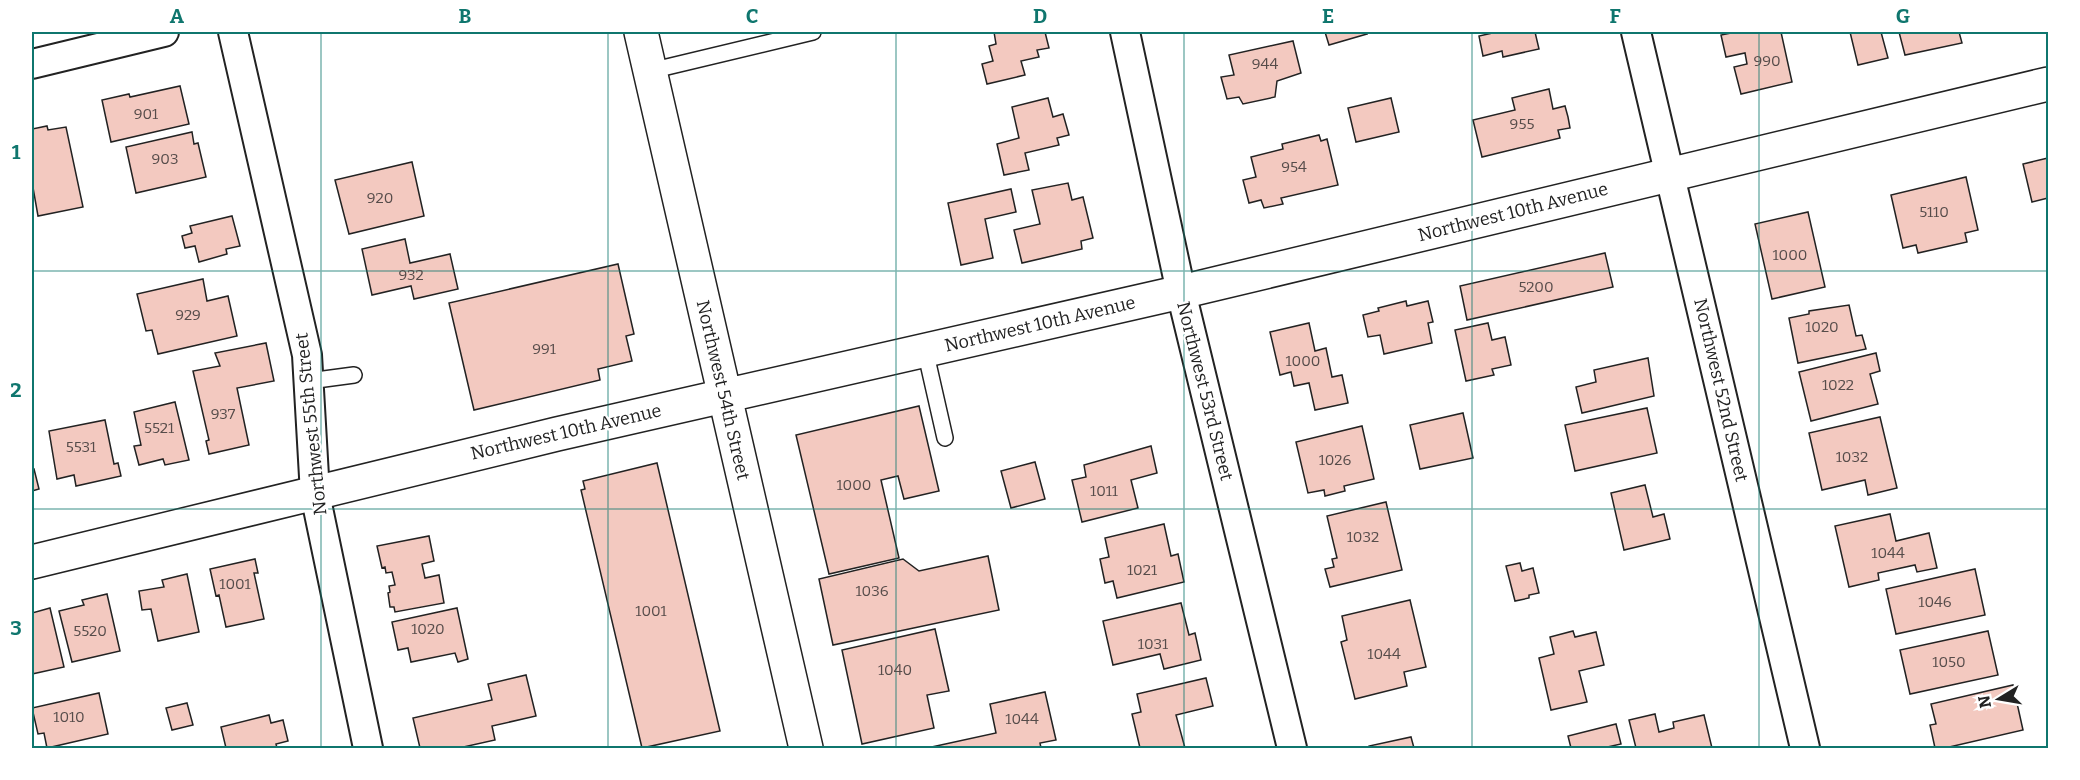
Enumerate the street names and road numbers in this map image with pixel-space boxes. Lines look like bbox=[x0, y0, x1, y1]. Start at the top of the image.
street label: Northwest 10th Avenue bbox=[1416, 178, 1610, 246]
street label: Northwest 10th Avenue bbox=[942, 291, 1138, 357]
street label: Northwest 52nd Street bbox=[1689, 296, 1753, 484]
street label: Northwest 54th Street bbox=[692, 298, 755, 483]
street label: Northwest 53rd Street bbox=[1172, 299, 1238, 483]
street label: Northwest 55th Street bbox=[290, 331, 332, 516]
street label: Northwest 10th Avenue bbox=[468, 399, 664, 465]

